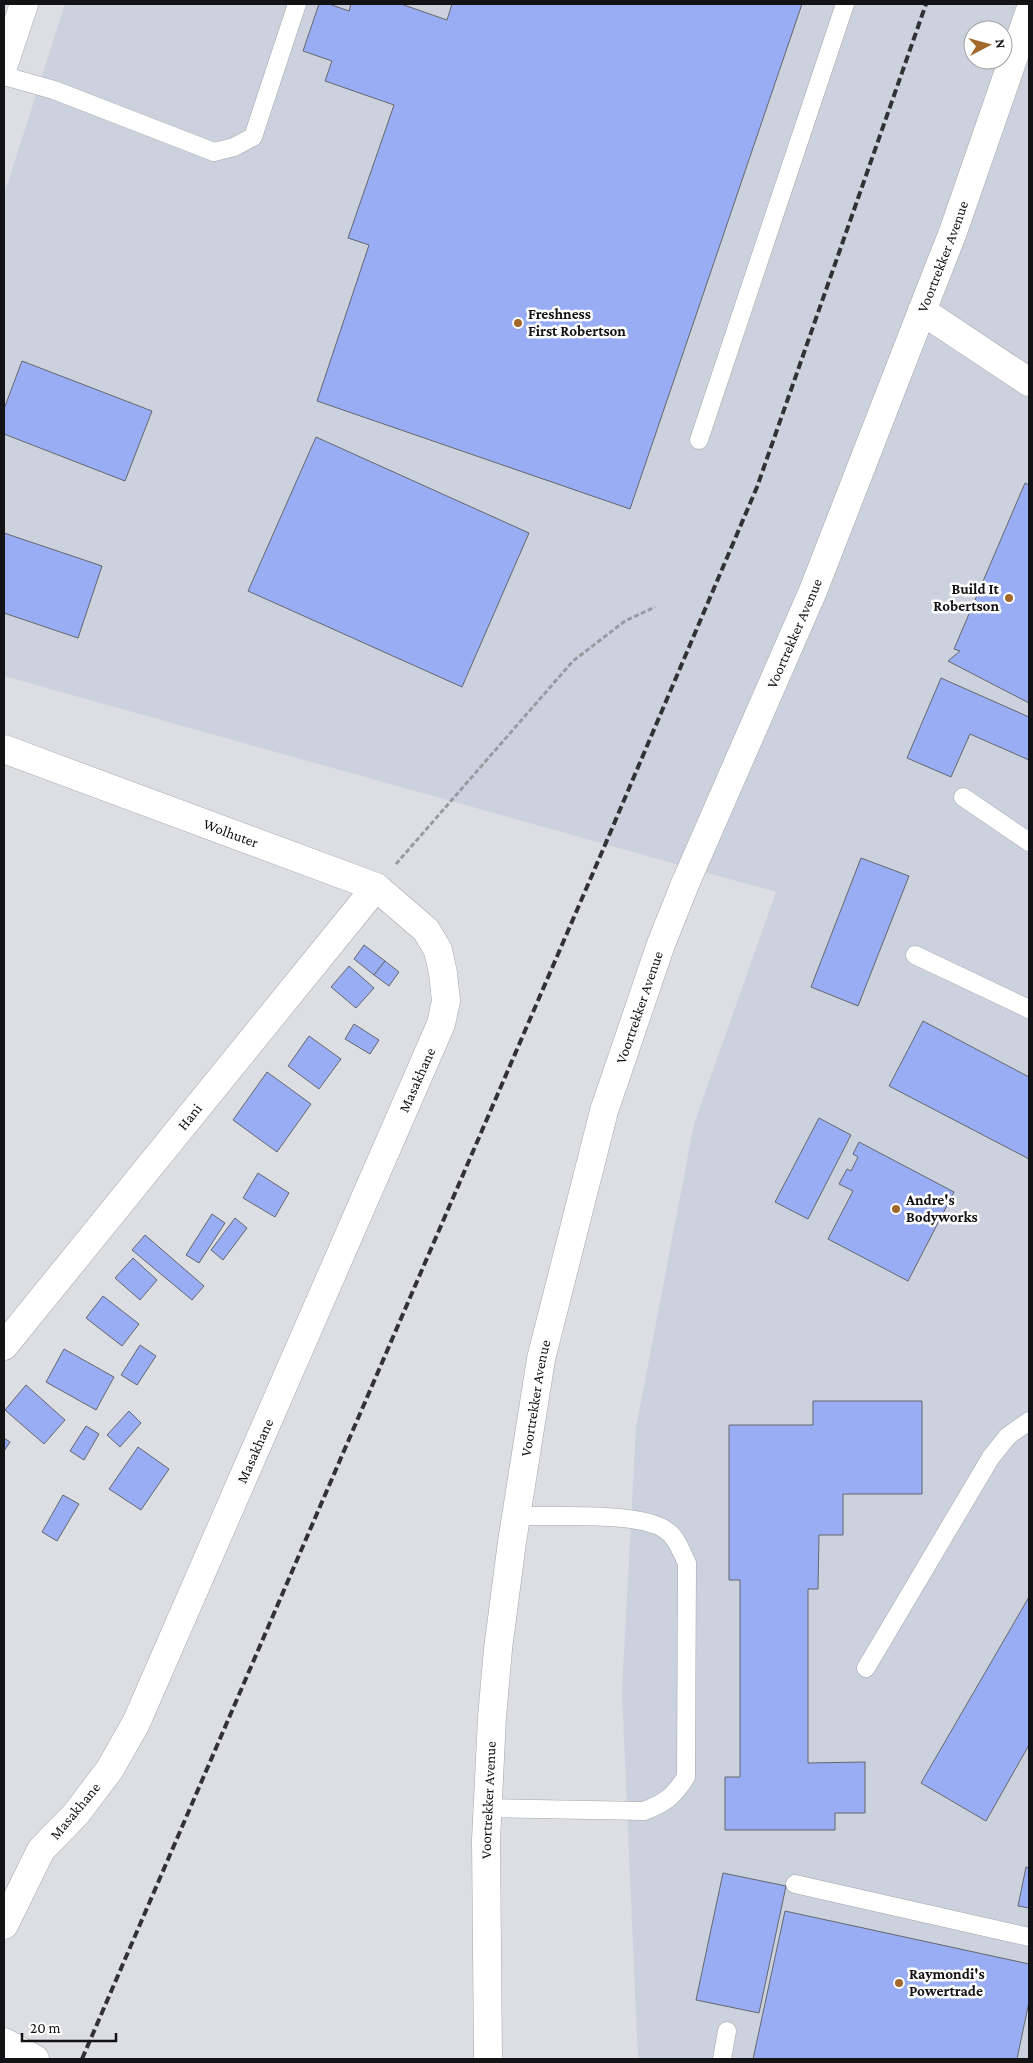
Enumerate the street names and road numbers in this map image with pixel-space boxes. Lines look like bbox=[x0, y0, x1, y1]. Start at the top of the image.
street label: Voortrekker Avenue bbox=[914, 198, 971, 315]
street label: Voortrekker Avenue bbox=[764, 576, 825, 691]
street label: Wolhuter bbox=[201, 816, 261, 851]
street label: Voortrekker Avenue bbox=[613, 949, 666, 1066]
street label: Masakhane bbox=[396, 1045, 439, 1115]
street label: Hani bbox=[174, 1101, 205, 1133]
street label: Voortrekker Avenue bbox=[518, 1338, 554, 1458]
street label: Masakhane bbox=[234, 1416, 277, 1486]
street label: Voortrekker Avenue bbox=[478, 1740, 499, 1859]
street label: Masakhane bbox=[47, 1779, 104, 1843]

